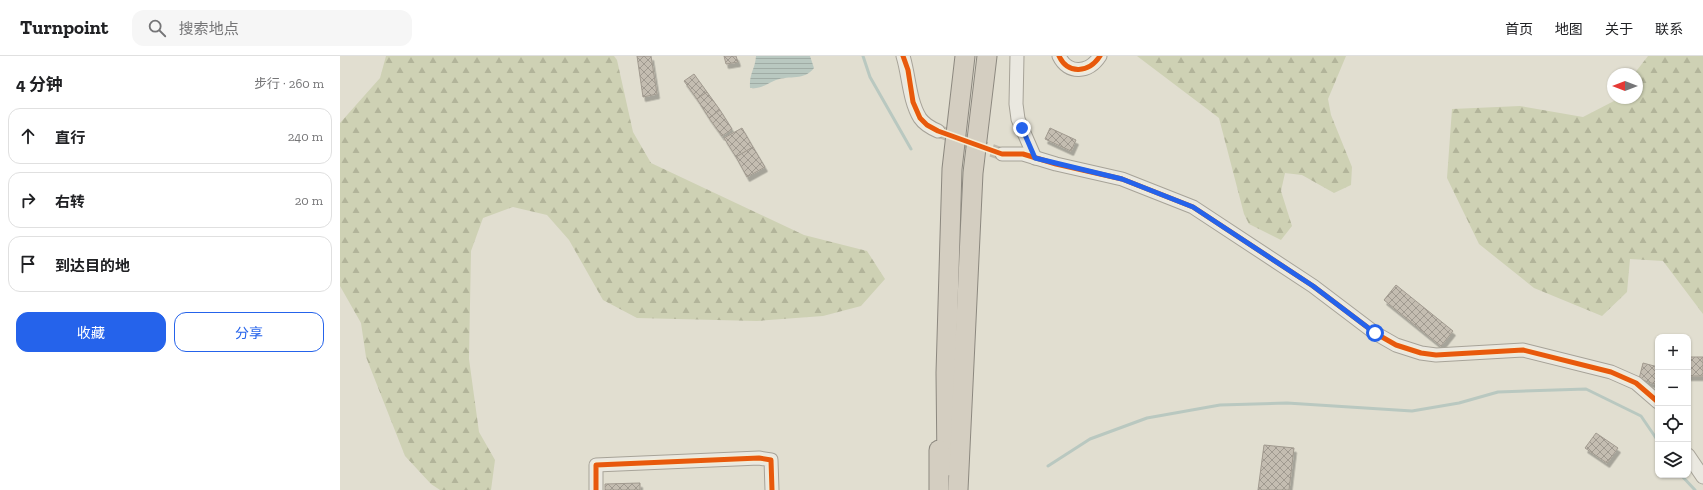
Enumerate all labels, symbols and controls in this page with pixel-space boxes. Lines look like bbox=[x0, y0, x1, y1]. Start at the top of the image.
search box bbox=[132, 10, 412, 46]
text: Turnpoint bbox=[20, 16, 108, 39]
icon: search bbox=[146, 17, 168, 39]
text: 搜索地点 bbox=[178, 20, 238, 38]
text: 首页 bbox=[1505, 21, 1533, 38]
text: 地图 bbox=[1555, 21, 1583, 38]
text: 关于 bbox=[1605, 21, 1633, 38]
text: 联系 bbox=[1655, 21, 1683, 38]
north arrow bbox=[1607, 68, 1643, 104]
text: 4 分钟 bbox=[16, 74, 63, 94]
text: 步行 · 260 m bbox=[254, 76, 324, 91]
route end bbox=[1013, 119, 1031, 137]
icon: ahead bbox=[17, 125, 39, 147]
text: 直行 bbox=[55, 129, 85, 147]
text: 240 m bbox=[288, 129, 323, 144]
icon: right bbox=[17, 189, 39, 211]
text: 右转 bbox=[55, 193, 85, 211]
text: 20 m bbox=[295, 193, 323, 208]
icon: arrive bbox=[17, 253, 39, 275]
text: 到达目的地 bbox=[55, 257, 130, 275]
button: 收藏 bbox=[16, 312, 166, 352]
button: 分享 bbox=[174, 312, 324, 352]
route start bbox=[1366, 324, 1384, 342]
map controls bbox=[1655, 334, 1691, 478]
button: + bbox=[1655, 334, 1691, 370]
button: − bbox=[1655, 370, 1691, 406]
button: locate bbox=[1655, 406, 1691, 442]
button: layers bbox=[1655, 442, 1691, 478]

